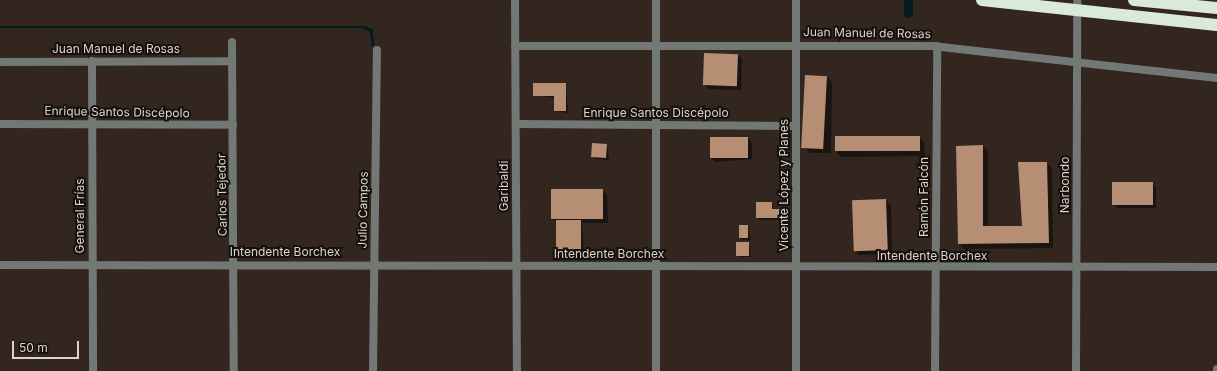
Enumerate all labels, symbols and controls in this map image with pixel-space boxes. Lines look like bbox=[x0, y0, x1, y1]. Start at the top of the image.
street label: Juan Manuel de Rosas bbox=[803, 25, 931, 41]
street label: Juan Manuel de Rosas bbox=[52, 42, 180, 56]
street label: Enrique Santos Discépolo bbox=[44, 104, 190, 120]
street label: Enrique Santos Discépolo bbox=[583, 106, 729, 120]
street label: Vicente López y Planes bbox=[777, 119, 791, 251]
street label: Carlos Tejedor bbox=[214, 153, 230, 237]
street label: Ramón Falcón bbox=[917, 157, 931, 237]
street label: Narbondo bbox=[1058, 157, 1072, 213]
street label: Garibaldi bbox=[497, 161, 511, 211]
street label: Julio Campos bbox=[355, 171, 371, 249]
street label: General Frías bbox=[73, 179, 87, 253]
street label: Intendente Borchex bbox=[230, 245, 340, 259]
street label: Intendente Borchex bbox=[554, 247, 664, 261]
street label: Intendente Borchex bbox=[877, 249, 987, 263]
scale bar bbox=[14, 333, 81, 359]
text: 50 m bbox=[19, 340, 48, 355]

